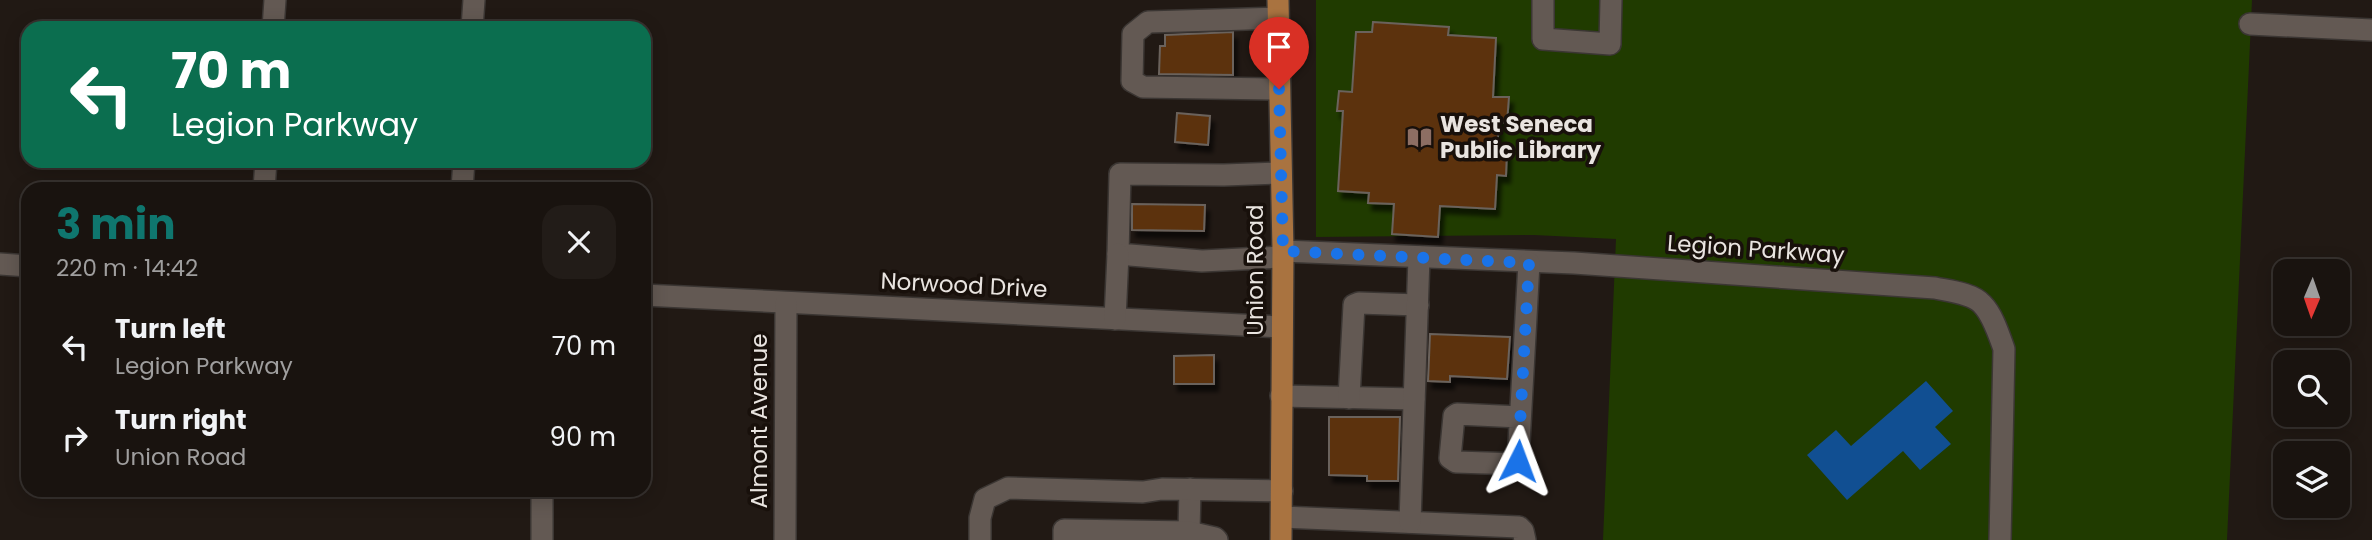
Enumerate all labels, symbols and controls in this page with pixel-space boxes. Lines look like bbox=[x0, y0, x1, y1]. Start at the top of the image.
pin bbox=[1249, 17, 1309, 89]
icon: arrive bbox=[1260, 28, 1298, 66]
text: 70 m bbox=[171, 37, 291, 105]
icon: left bbox=[56, 49, 147, 140]
text: Legion Parkway bbox=[171, 102, 418, 147]
place label: West Seneca Public Library bbox=[1440, 108, 1602, 166]
library icon: West Seneca Public Library bbox=[1406, 123, 1434, 151]
text: 3 min bbox=[56, 195, 176, 254]
street label: Union Road bbox=[1239, 204, 1271, 336]
button: close bbox=[542, 205, 616, 279]
street label: Legion Parkway bbox=[1666, 227, 1846, 271]
text: 220 m · 14:42 bbox=[56, 252, 198, 284]
north arrow bbox=[2273, 259, 2350, 336]
map controls bbox=[2273, 259, 2350, 518]
street label: Norwood Drive bbox=[880, 265, 1048, 305]
text: Turn left bbox=[115, 311, 226, 347]
icon: left bbox=[56, 328, 94, 366]
text: 70 m bbox=[552, 328, 616, 364]
street label: Almont Avenue bbox=[743, 333, 775, 509]
text: Legion Parkway bbox=[115, 350, 293, 382]
button: search bbox=[2273, 350, 2350, 427]
text: Turn right bbox=[115, 402, 247, 438]
icon: right bbox=[56, 419, 94, 457]
text: 90 m bbox=[550, 419, 616, 455]
position arrow bbox=[1481, 424, 1555, 498]
text: Union Road bbox=[115, 441, 246, 473]
button: layers bbox=[2273, 441, 2350, 518]

